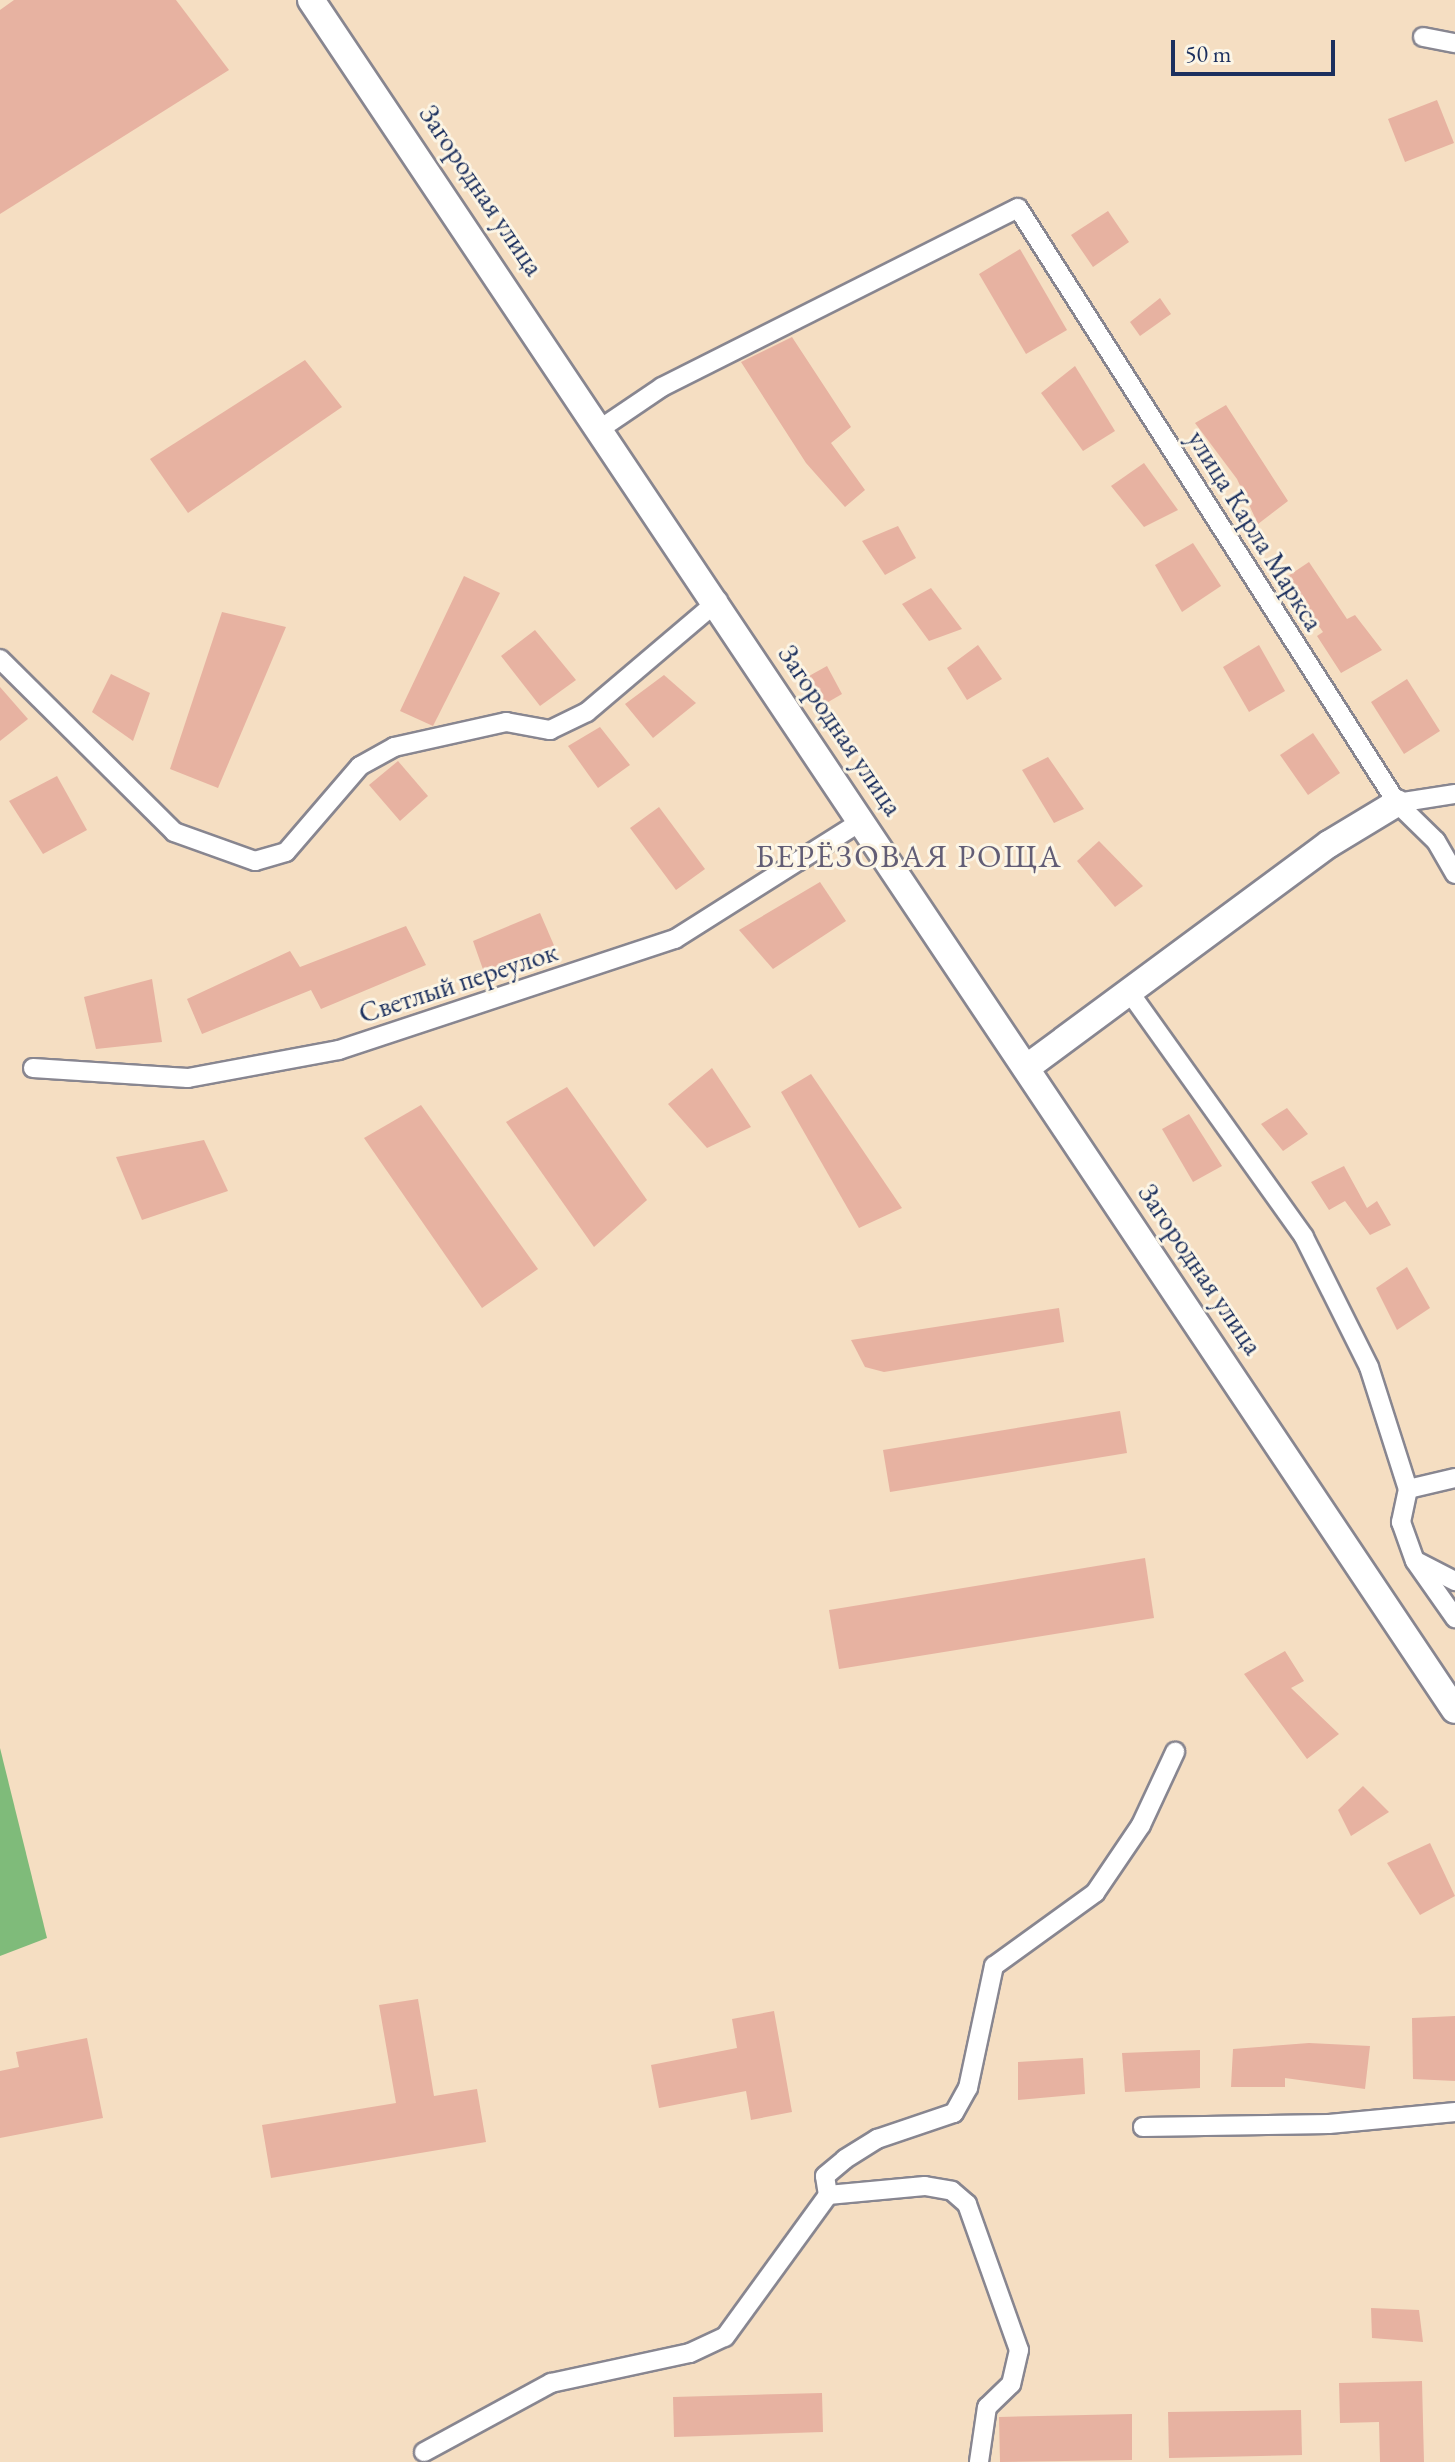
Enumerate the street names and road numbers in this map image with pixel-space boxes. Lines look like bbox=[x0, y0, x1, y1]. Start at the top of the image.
street label: Загородная улица bbox=[412, 98, 552, 282]
street label: улица Карла Маркса bbox=[1181, 424, 1331, 636]
street label: Загородная улица bbox=[771, 638, 911, 822]
street label: Светлый переулок bbox=[354, 934, 562, 1030]
street label: Загородная улица bbox=[1131, 1177, 1271, 1361]

